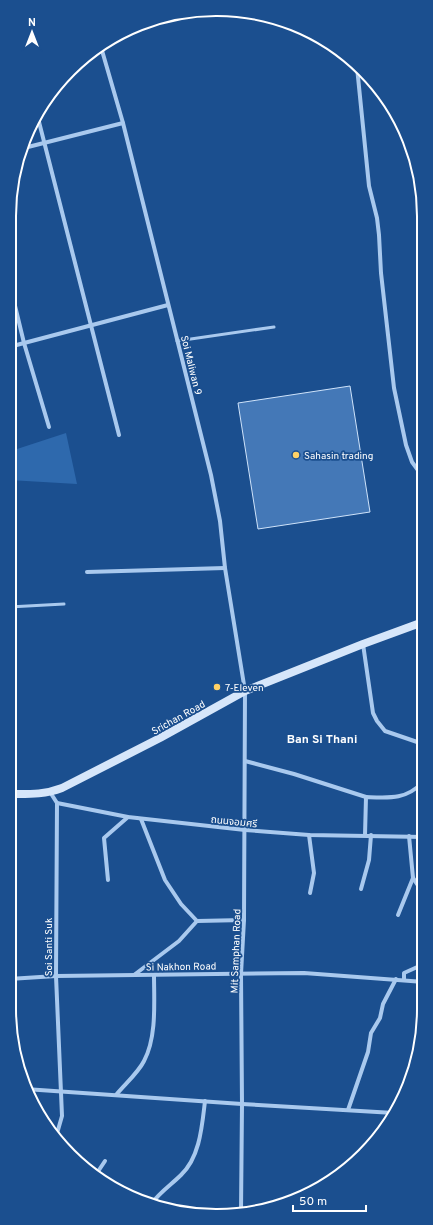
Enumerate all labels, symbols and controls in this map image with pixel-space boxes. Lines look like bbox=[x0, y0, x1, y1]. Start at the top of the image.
north arrow bbox=[12, 12, 52, 52]
text: N bbox=[28, 16, 36, 30]
street label: Soi Maliwan 9 bbox=[177, 334, 204, 396]
marker: Sahasin trading bbox=[291, 450, 301, 460]
place label: Sahasin trading bbox=[304, 450, 373, 463]
marker: 7-Eleven bbox=[212, 682, 222, 692]
place label: 7-Eleven bbox=[225, 682, 264, 695]
street label: Srichan Road bbox=[150, 698, 208, 738]
district label: Ban Si Thani bbox=[287, 732, 357, 748]
street label: ถนนจอมศรี bbox=[210, 814, 258, 831]
street label: Mit Samphan Road bbox=[229, 909, 244, 994]
street label: Soi Santi Suk bbox=[43, 918, 56, 976]
street label: Si Nakhon Road bbox=[146, 960, 216, 975]
scale bar bbox=[293, 1187, 366, 1213]
text: 50 m bbox=[299, 1194, 327, 1210]

